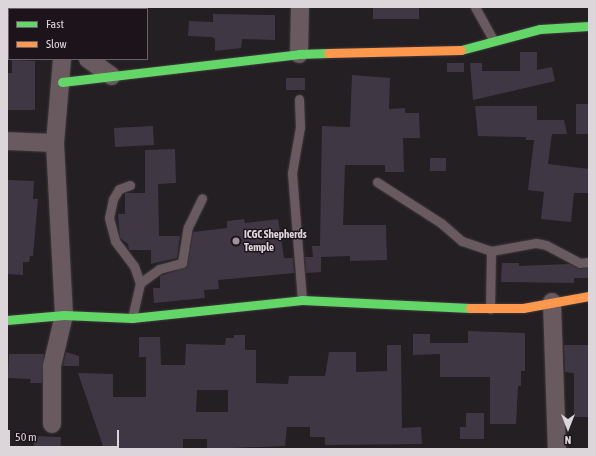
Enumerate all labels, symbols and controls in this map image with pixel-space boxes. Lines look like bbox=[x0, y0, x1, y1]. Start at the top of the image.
legend bbox=[8, 8, 148, 60]
text: Fast bbox=[46, 17, 64, 31]
text: Slow bbox=[46, 37, 67, 51]
place label: ICGC Shepherds Temple bbox=[244, 228, 307, 254]
marker: ICGC Shepherds Temple bbox=[231, 236, 241, 246]
north arrow bbox=[548, 408, 588, 448]
scale bar bbox=[10, 422, 121, 448]
text: 50 m bbox=[15, 430, 37, 444]
text: N bbox=[565, 434, 571, 446]

